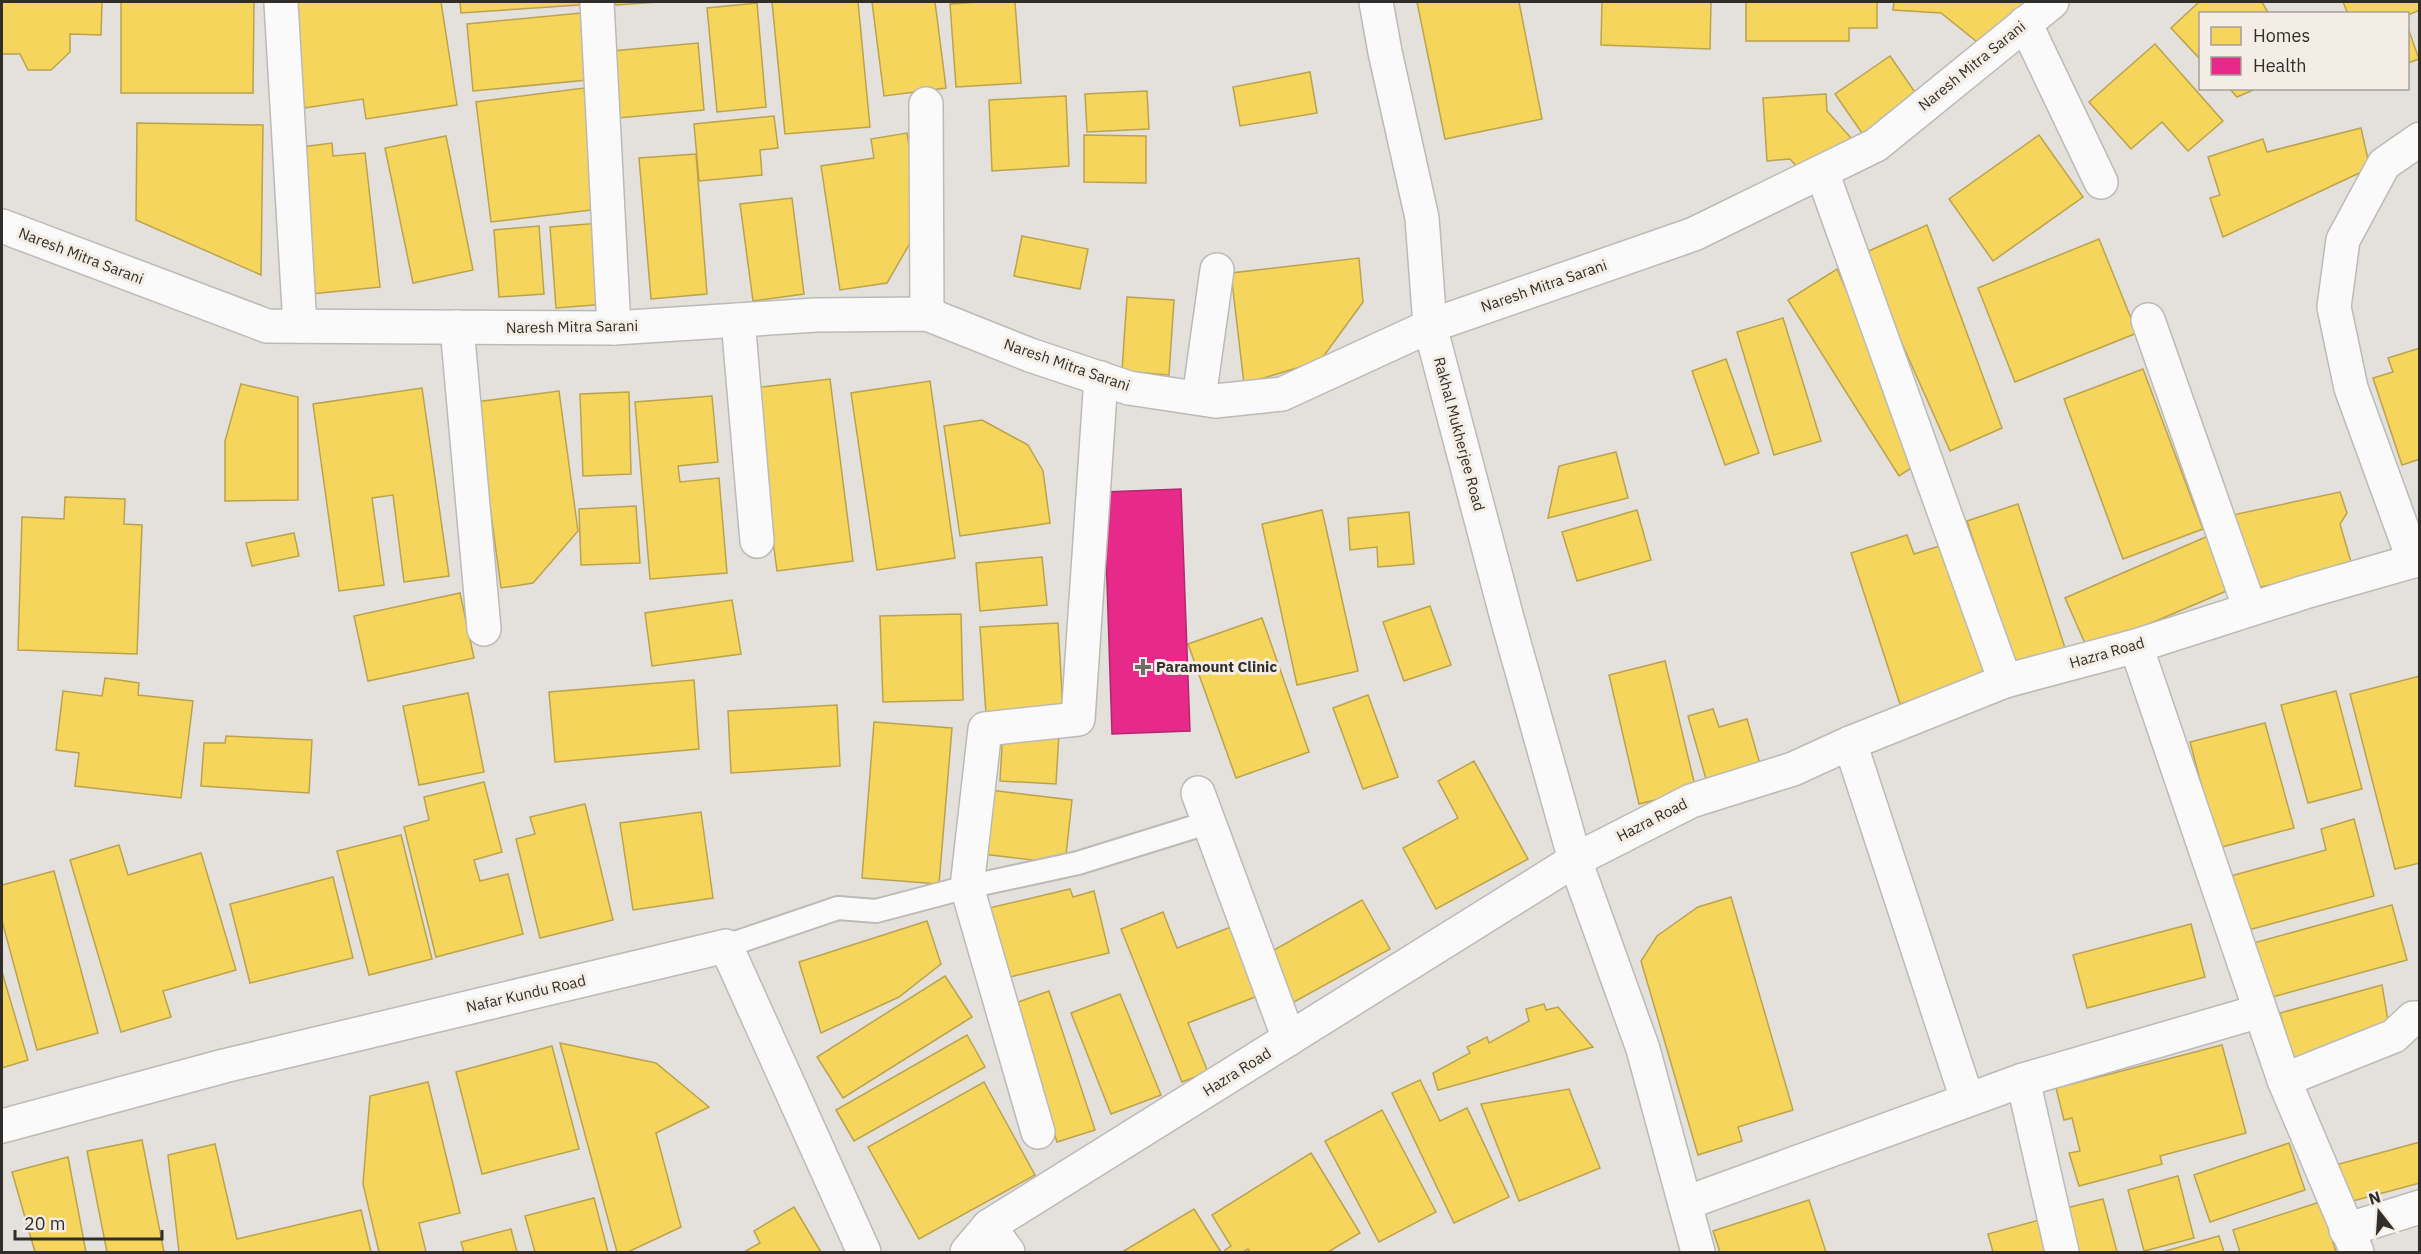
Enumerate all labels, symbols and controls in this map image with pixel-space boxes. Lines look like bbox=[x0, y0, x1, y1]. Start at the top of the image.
legend bbox=[2199, 12, 2409, 90]
street label: Naresh Mitra Sarani bbox=[1914, 17, 2029, 115]
text: Homes bbox=[2253, 24, 2310, 47]
text: Health bbox=[2253, 54, 2307, 77]
street label: Naresh Mitra Sarani bbox=[16, 223, 146, 288]
street label: Naresh Mitra Sarani bbox=[1478, 255, 1609, 316]
street label: Naresh Mitra Sarani bbox=[506, 316, 638, 337]
street label: Naresh Mitra Sarani bbox=[1002, 334, 1133, 395]
street label: Rakhal Mukherjee Road bbox=[1430, 355, 1489, 513]
street label: Hazra Road bbox=[2067, 633, 2147, 672]
place label: Paramount Clinic bbox=[1156, 657, 1277, 676]
marker: Paramount Clinic bbox=[1134, 658, 1152, 676]
street label: Hazra Road bbox=[1613, 794, 1690, 846]
street label: Nafar Kundu Road bbox=[464, 971, 588, 1017]
street label: Hazra Road bbox=[1199, 1043, 1274, 1100]
north arrow bbox=[2349, 1182, 2409, 1242]
text: N bbox=[2366, 1186, 2383, 1209]
scale bar bbox=[15, 1203, 162, 1241]
text: 20 m bbox=[24, 1212, 66, 1235]

